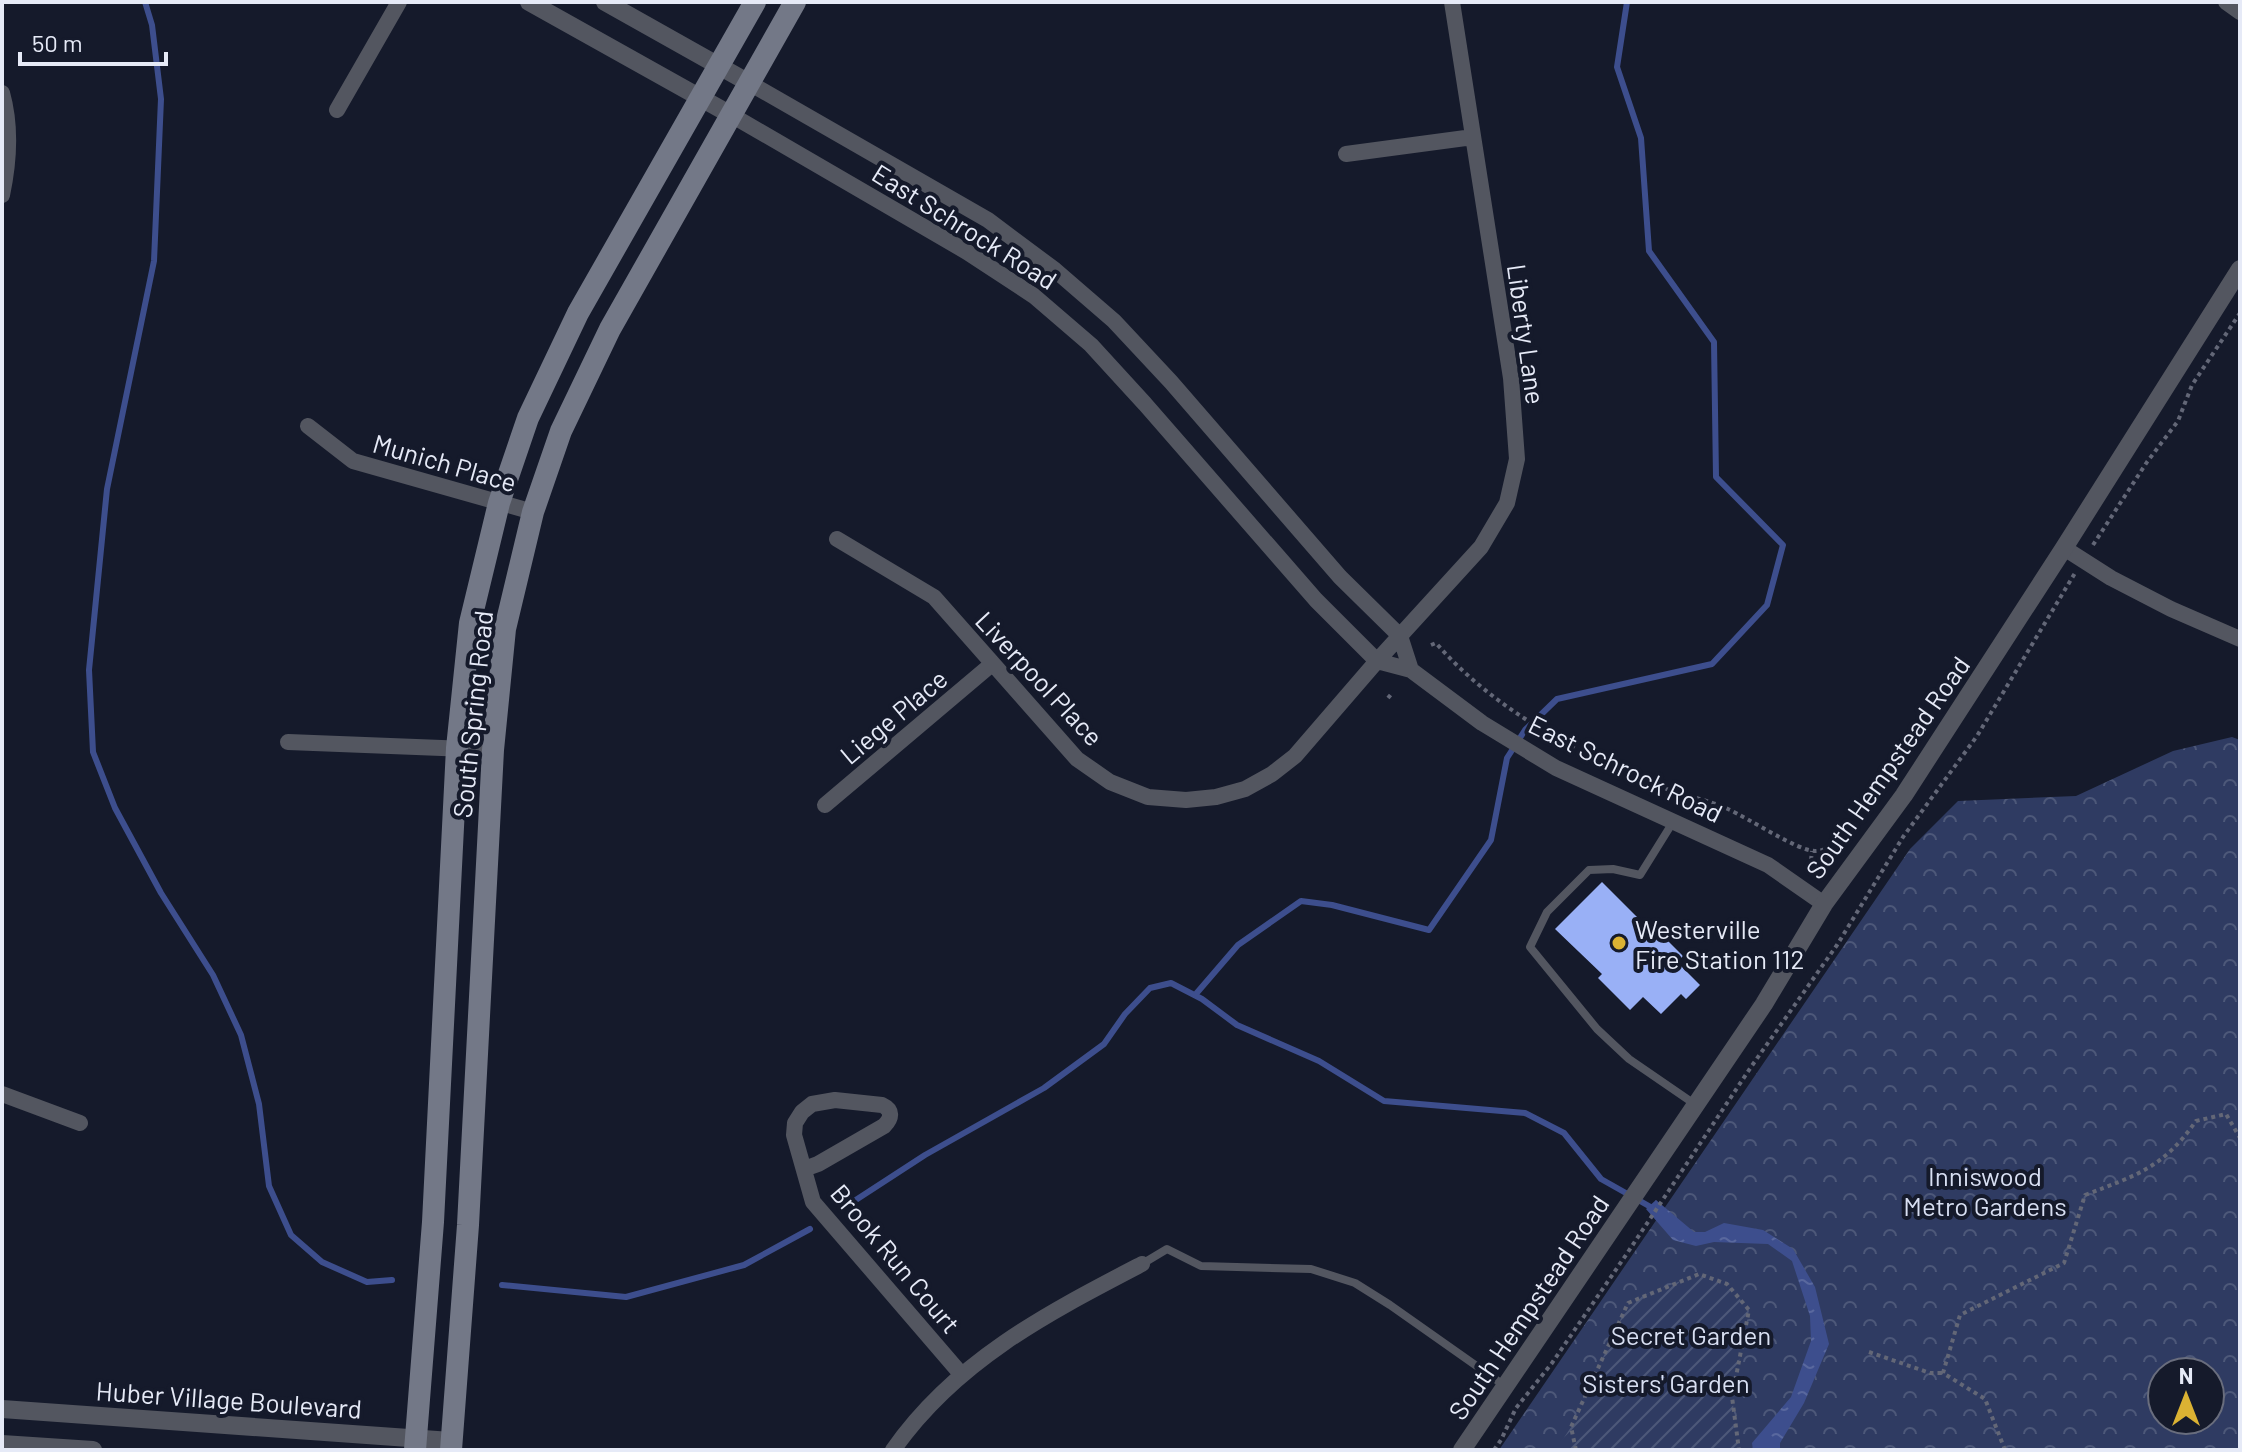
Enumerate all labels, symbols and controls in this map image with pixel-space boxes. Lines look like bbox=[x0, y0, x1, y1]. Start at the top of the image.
scale bar bbox=[20, 16, 166, 66]
text: 50 m bbox=[32, 28, 83, 57]
street label: East Schrock Road bbox=[867, 157, 1063, 295]
street label: Liberty Lane bbox=[1502, 262, 1552, 406]
street label: Munich Place bbox=[370, 427, 520, 497]
street label: Liverpool Place bbox=[970, 604, 1110, 752]
street label: South Spring Road bbox=[446, 609, 498, 819]
street label: South Hempstead Road bbox=[1799, 650, 1975, 884]
street label: Liege Place bbox=[833, 662, 953, 770]
street label: East Schrock Road bbox=[1524, 708, 1728, 828]
place label: Westerville Fire Station 112 bbox=[1635, 913, 1804, 974]
marker: Westerville Fire Station 112 bbox=[1610, 934, 1628, 952]
park label: Inniswood Metro Gardens bbox=[1903, 1160, 2067, 1221]
street label: Brook Run Court bbox=[825, 1177, 967, 1339]
street label: South Hempstead Road bbox=[1441, 1189, 1615, 1425]
park label: Secret Garden bbox=[1611, 1319, 1771, 1350]
north arrow bbox=[2146, 1356, 2226, 1436]
text: N bbox=[2179, 1362, 2193, 1388]
park label: Sisters' Garden bbox=[1582, 1367, 1750, 1398]
street label: Huber Village Boulevard bbox=[95, 1374, 363, 1424]

